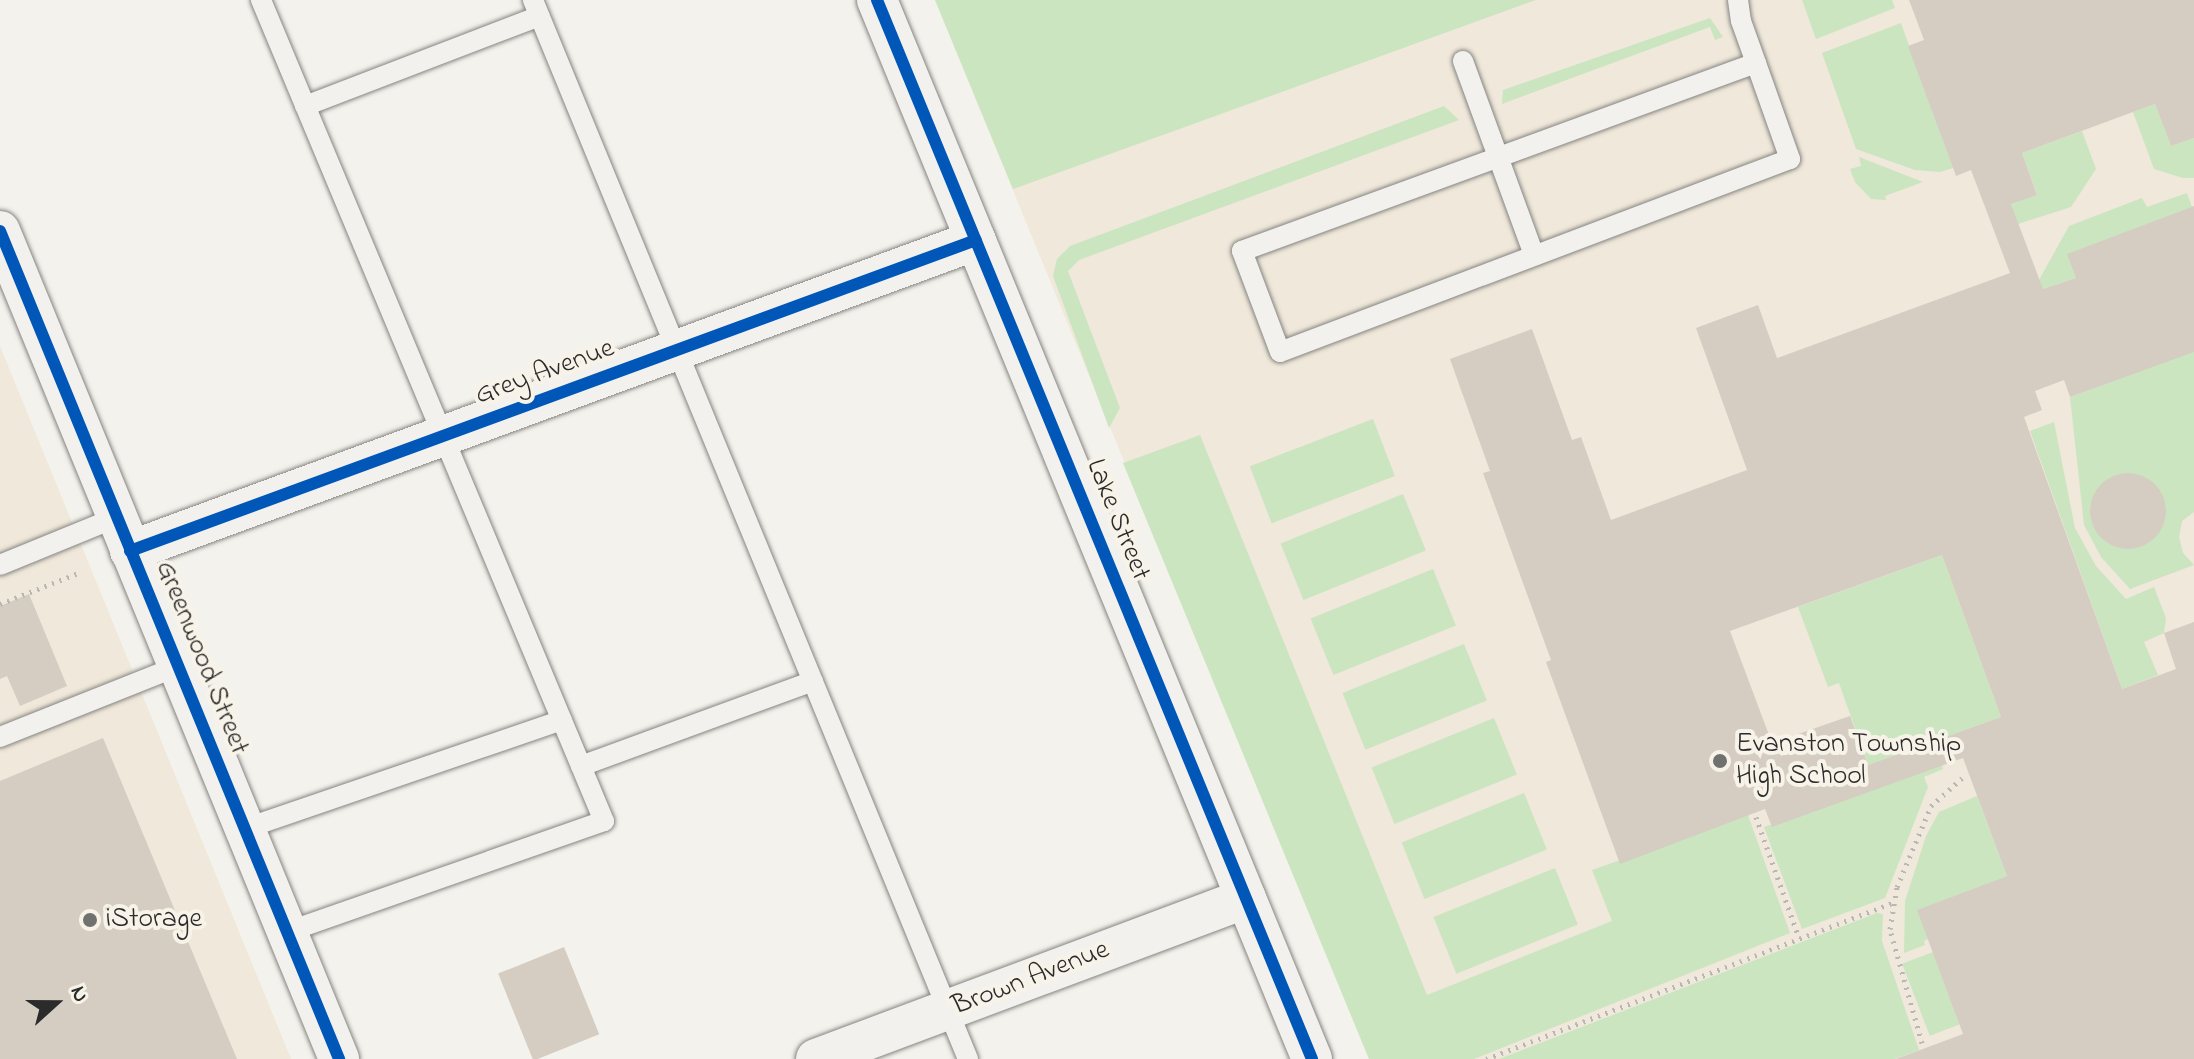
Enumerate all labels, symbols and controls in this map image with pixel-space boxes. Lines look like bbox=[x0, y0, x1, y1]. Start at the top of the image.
street label: Grey Avenue bbox=[471, 332, 619, 414]
street label: Lake Street bbox=[1077, 454, 1157, 586]
street label: Greenwood Street bbox=[147, 556, 255, 760]
place label: Evanston Township High School bbox=[1736, 728, 1961, 794]
marker: Evanston Township High School bbox=[1711, 752, 1729, 770]
place label: iStorage bbox=[106, 903, 202, 937]
marker: iStorage bbox=[81, 911, 99, 929]
street label: Brown Avenue bbox=[948, 934, 1114, 1024]
north arrow bbox=[16, 963, 96, 1043]
text: N bbox=[61, 982, 96, 1007]

